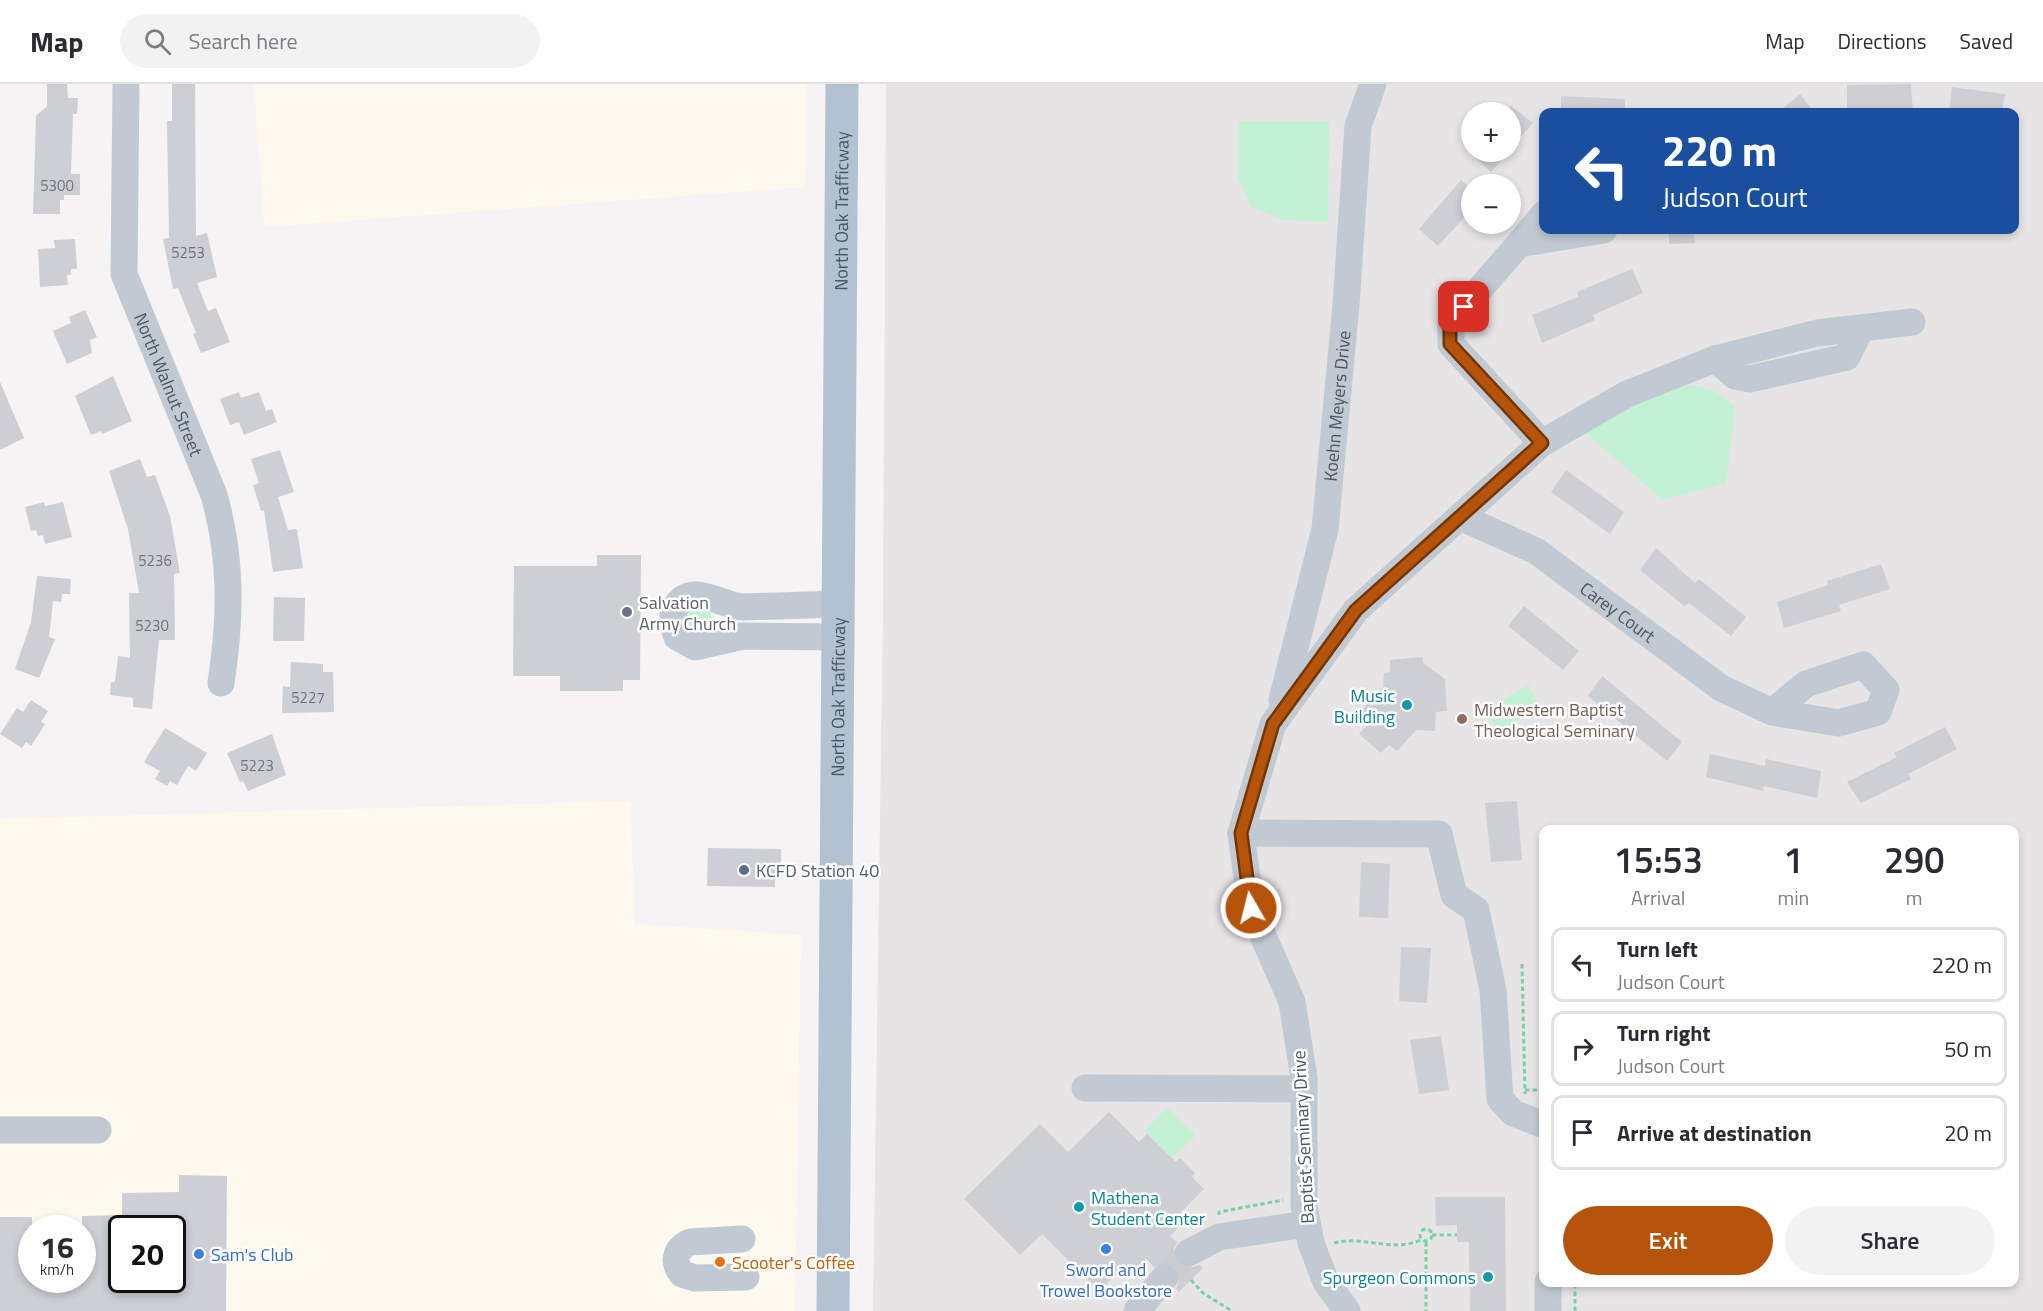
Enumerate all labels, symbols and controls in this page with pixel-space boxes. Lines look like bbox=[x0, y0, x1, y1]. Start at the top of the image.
search box bbox=[120, 14, 540, 68]
text: Map bbox=[30, 20, 84, 63]
text: Search here bbox=[189, 24, 298, 58]
icon: search bbox=[141, 25, 174, 58]
text: Map bbox=[1765, 25, 1805, 57]
text: Directions bbox=[1838, 25, 1927, 57]
text: Saved bbox=[1960, 25, 2013, 57]
map controls bbox=[1461, 102, 1521, 234]
button: + bbox=[1461, 102, 1521, 162]
text: 220 m bbox=[1662, 118, 1777, 182]
street label: North Oak Trafficway bbox=[827, 131, 855, 291]
icon: left bbox=[1563, 132, 1641, 210]
house number: 5300 bbox=[40, 174, 74, 197]
button: − bbox=[1461, 174, 1521, 234]
text: Judson Court bbox=[1662, 176, 1808, 217]
house number: 5253 bbox=[171, 241, 205, 264]
pin bbox=[1438, 281, 1489, 332]
icon: arrive bbox=[1447, 290, 1480, 323]
street label: North Walnut Street bbox=[128, 308, 210, 461]
street label: Koehn Meyers Drive bbox=[1316, 329, 1357, 483]
house number: 5236 bbox=[138, 549, 172, 572]
street label: Carey Court bbox=[1575, 575, 1662, 649]
place label: Salvation Army Church bbox=[639, 589, 736, 637]
marker: Salvation Army Church bbox=[620, 605, 634, 619]
house number: 5230 bbox=[135, 614, 169, 637]
street label: North Oak Trafficway bbox=[823, 617, 852, 777]
place label: Music Building bbox=[1334, 682, 1395, 730]
house number: 5227 bbox=[291, 686, 325, 709]
place label: Midwestern Baptist Theological Seminary bbox=[1474, 696, 1635, 744]
marker: Music Building bbox=[1400, 698, 1414, 712]
marker: Midwestern Baptist Theological Seminary bbox=[1455, 712, 1469, 726]
house number: 5223 bbox=[240, 754, 274, 777]
text: 15:53 bbox=[1614, 832, 1703, 887]
text: 1 bbox=[1783, 832, 1803, 887]
text: 290 bbox=[1884, 832, 1944, 887]
place label: KCFD Station 40 bbox=[756, 857, 879, 884]
marker: KCFD Station 40 bbox=[737, 863, 751, 877]
position arrow bbox=[1219, 876, 1283, 940]
text: Arrival bbox=[1631, 882, 1685, 913]
text: min bbox=[1777, 882, 1809, 913]
text: m bbox=[1906, 882, 1922, 913]
text: Turn left bbox=[1617, 932, 1698, 966]
icon: left bbox=[1566, 948, 1599, 981]
text: 220 m bbox=[1932, 948, 1992, 982]
text: Judson Court bbox=[1617, 966, 1725, 997]
text: Turn right bbox=[1617, 1016, 1711, 1050]
icon: right bbox=[1566, 1032, 1599, 1065]
text: 50 m bbox=[1944, 1032, 1992, 1066]
street label: Baptist Seminary Drive bbox=[1285, 1050, 1321, 1224]
text: Judson Court bbox=[1617, 1050, 1725, 1081]
icon: arrive bbox=[1566, 1116, 1599, 1149]
text: Arrive at destination bbox=[1617, 1116, 1812, 1150]
text: 20 m bbox=[1944, 1116, 1992, 1150]
place label: Mathena Student Center bbox=[1091, 1184, 1205, 1232]
marker: Mathena Student Center bbox=[1072, 1200, 1086, 1214]
button: Exit bbox=[1563, 1206, 1773, 1275]
button: Share bbox=[1785, 1206, 1995, 1275]
speed limit sign: 20 bbox=[108, 1215, 186, 1293]
text: 16 bbox=[40, 1224, 74, 1270]
place label: Sam's Club bbox=[211, 1241, 294, 1268]
marker: Sword and Trowel Bookstore bbox=[1099, 1242, 1113, 1256]
marker: Sam's Club bbox=[192, 1247, 206, 1261]
place label: Scooter's Coffee bbox=[732, 1249, 855, 1276]
marker: Scooter's Coffee bbox=[713, 1255, 727, 1269]
place label: Sword and Trowel Bookstore bbox=[1040, 1256, 1172, 1304]
text: km/h bbox=[40, 1258, 74, 1281]
place label: Spurgeon Commons bbox=[1323, 1264, 1476, 1291]
marker: Spurgeon Commons bbox=[1481, 1270, 1495, 1284]

